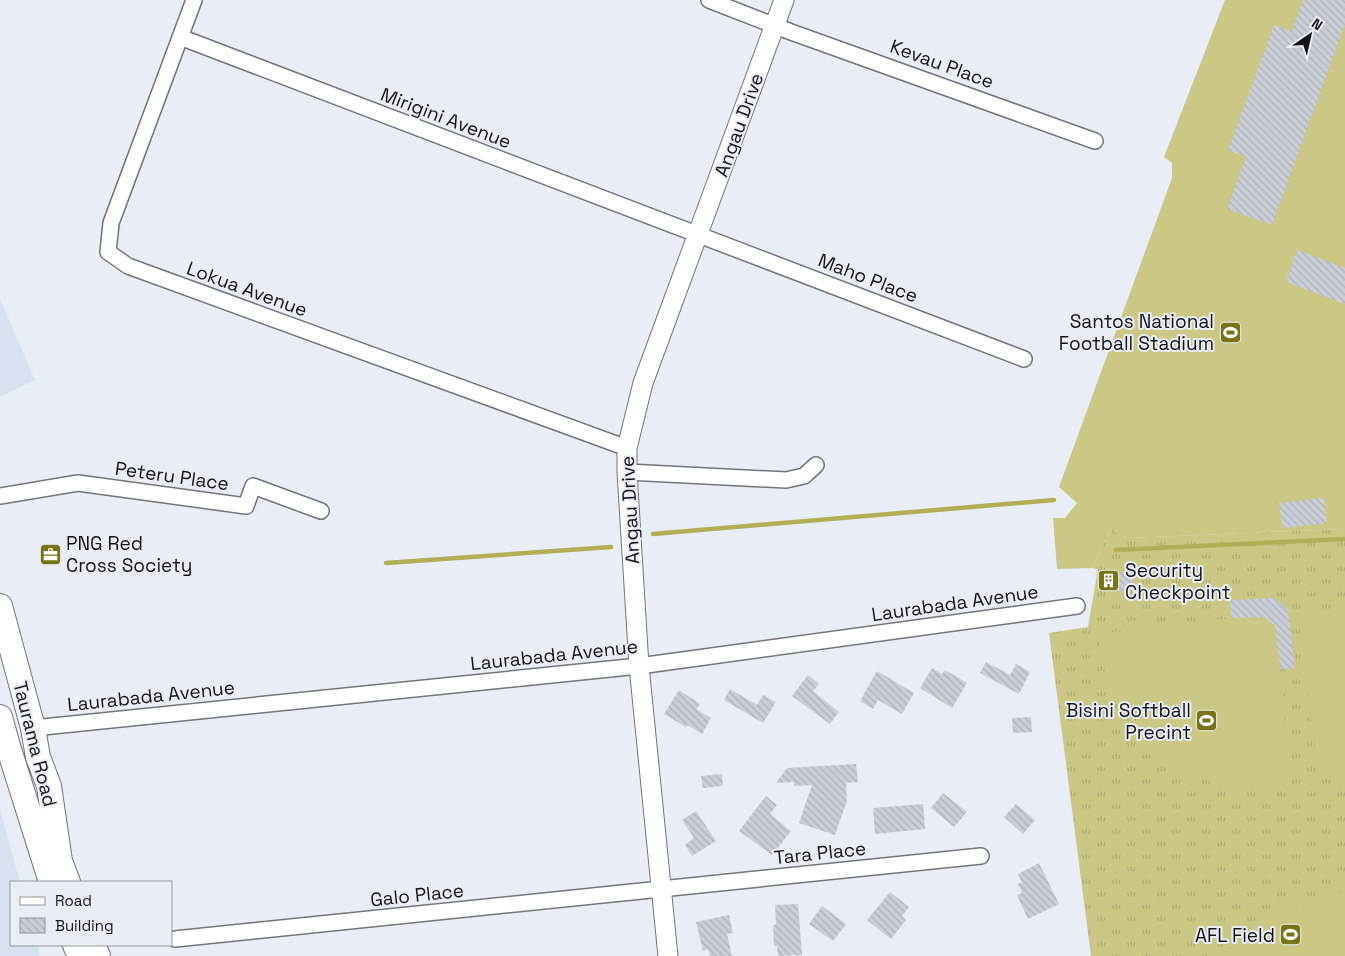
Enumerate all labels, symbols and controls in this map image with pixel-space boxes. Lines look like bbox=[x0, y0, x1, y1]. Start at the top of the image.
north arrow bbox=[1285, 10, 1335, 60]
text: N bbox=[1308, 14, 1326, 34]
street label: Kevau Place bbox=[887, 34, 997, 94]
street label: Angau Drive bbox=[709, 70, 769, 180]
street label: Mirigini Avenue bbox=[377, 82, 515, 154]
street label: Maho Place bbox=[815, 248, 921, 308]
street label: Lokua Avenue bbox=[183, 256, 311, 322]
place label: Santos National Football Stadium bbox=[1059, 309, 1214, 356]
sports icon: Santos National Football Stadium bbox=[1218, 320, 1242, 344]
street label: Angau Drive bbox=[615, 455, 645, 565]
street label: Peteru Place bbox=[113, 456, 231, 496]
place label: PNG Red Cross Society bbox=[66, 531, 192, 578]
office icon: PNG Red Cross Society bbox=[38, 542, 62, 566]
place label: Security Checkpoint bbox=[1125, 558, 1230, 605]
building icon: Security Checkpoint bbox=[1097, 569, 1121, 593]
street label: Laurabada Avenue bbox=[870, 579, 1040, 627]
street label: Laurabada Avenue bbox=[469, 634, 639, 676]
street label: Laurabada Avenue bbox=[66, 675, 236, 717]
street label: Taurama Road bbox=[7, 679, 63, 809]
place label: Bisini Softball Precint bbox=[1066, 698, 1191, 745]
sports icon: Bisini Softball Precint bbox=[1195, 709, 1219, 733]
street label: Tara Place bbox=[773, 836, 867, 870]
street label: Galo Place bbox=[369, 878, 465, 912]
legend bbox=[10, 881, 172, 946]
text: Road bbox=[55, 891, 92, 910]
text: Building bbox=[55, 916, 114, 935]
place label: AFL Field bbox=[1195, 923, 1275, 948]
sports icon: AFL Field bbox=[1279, 923, 1303, 947]

